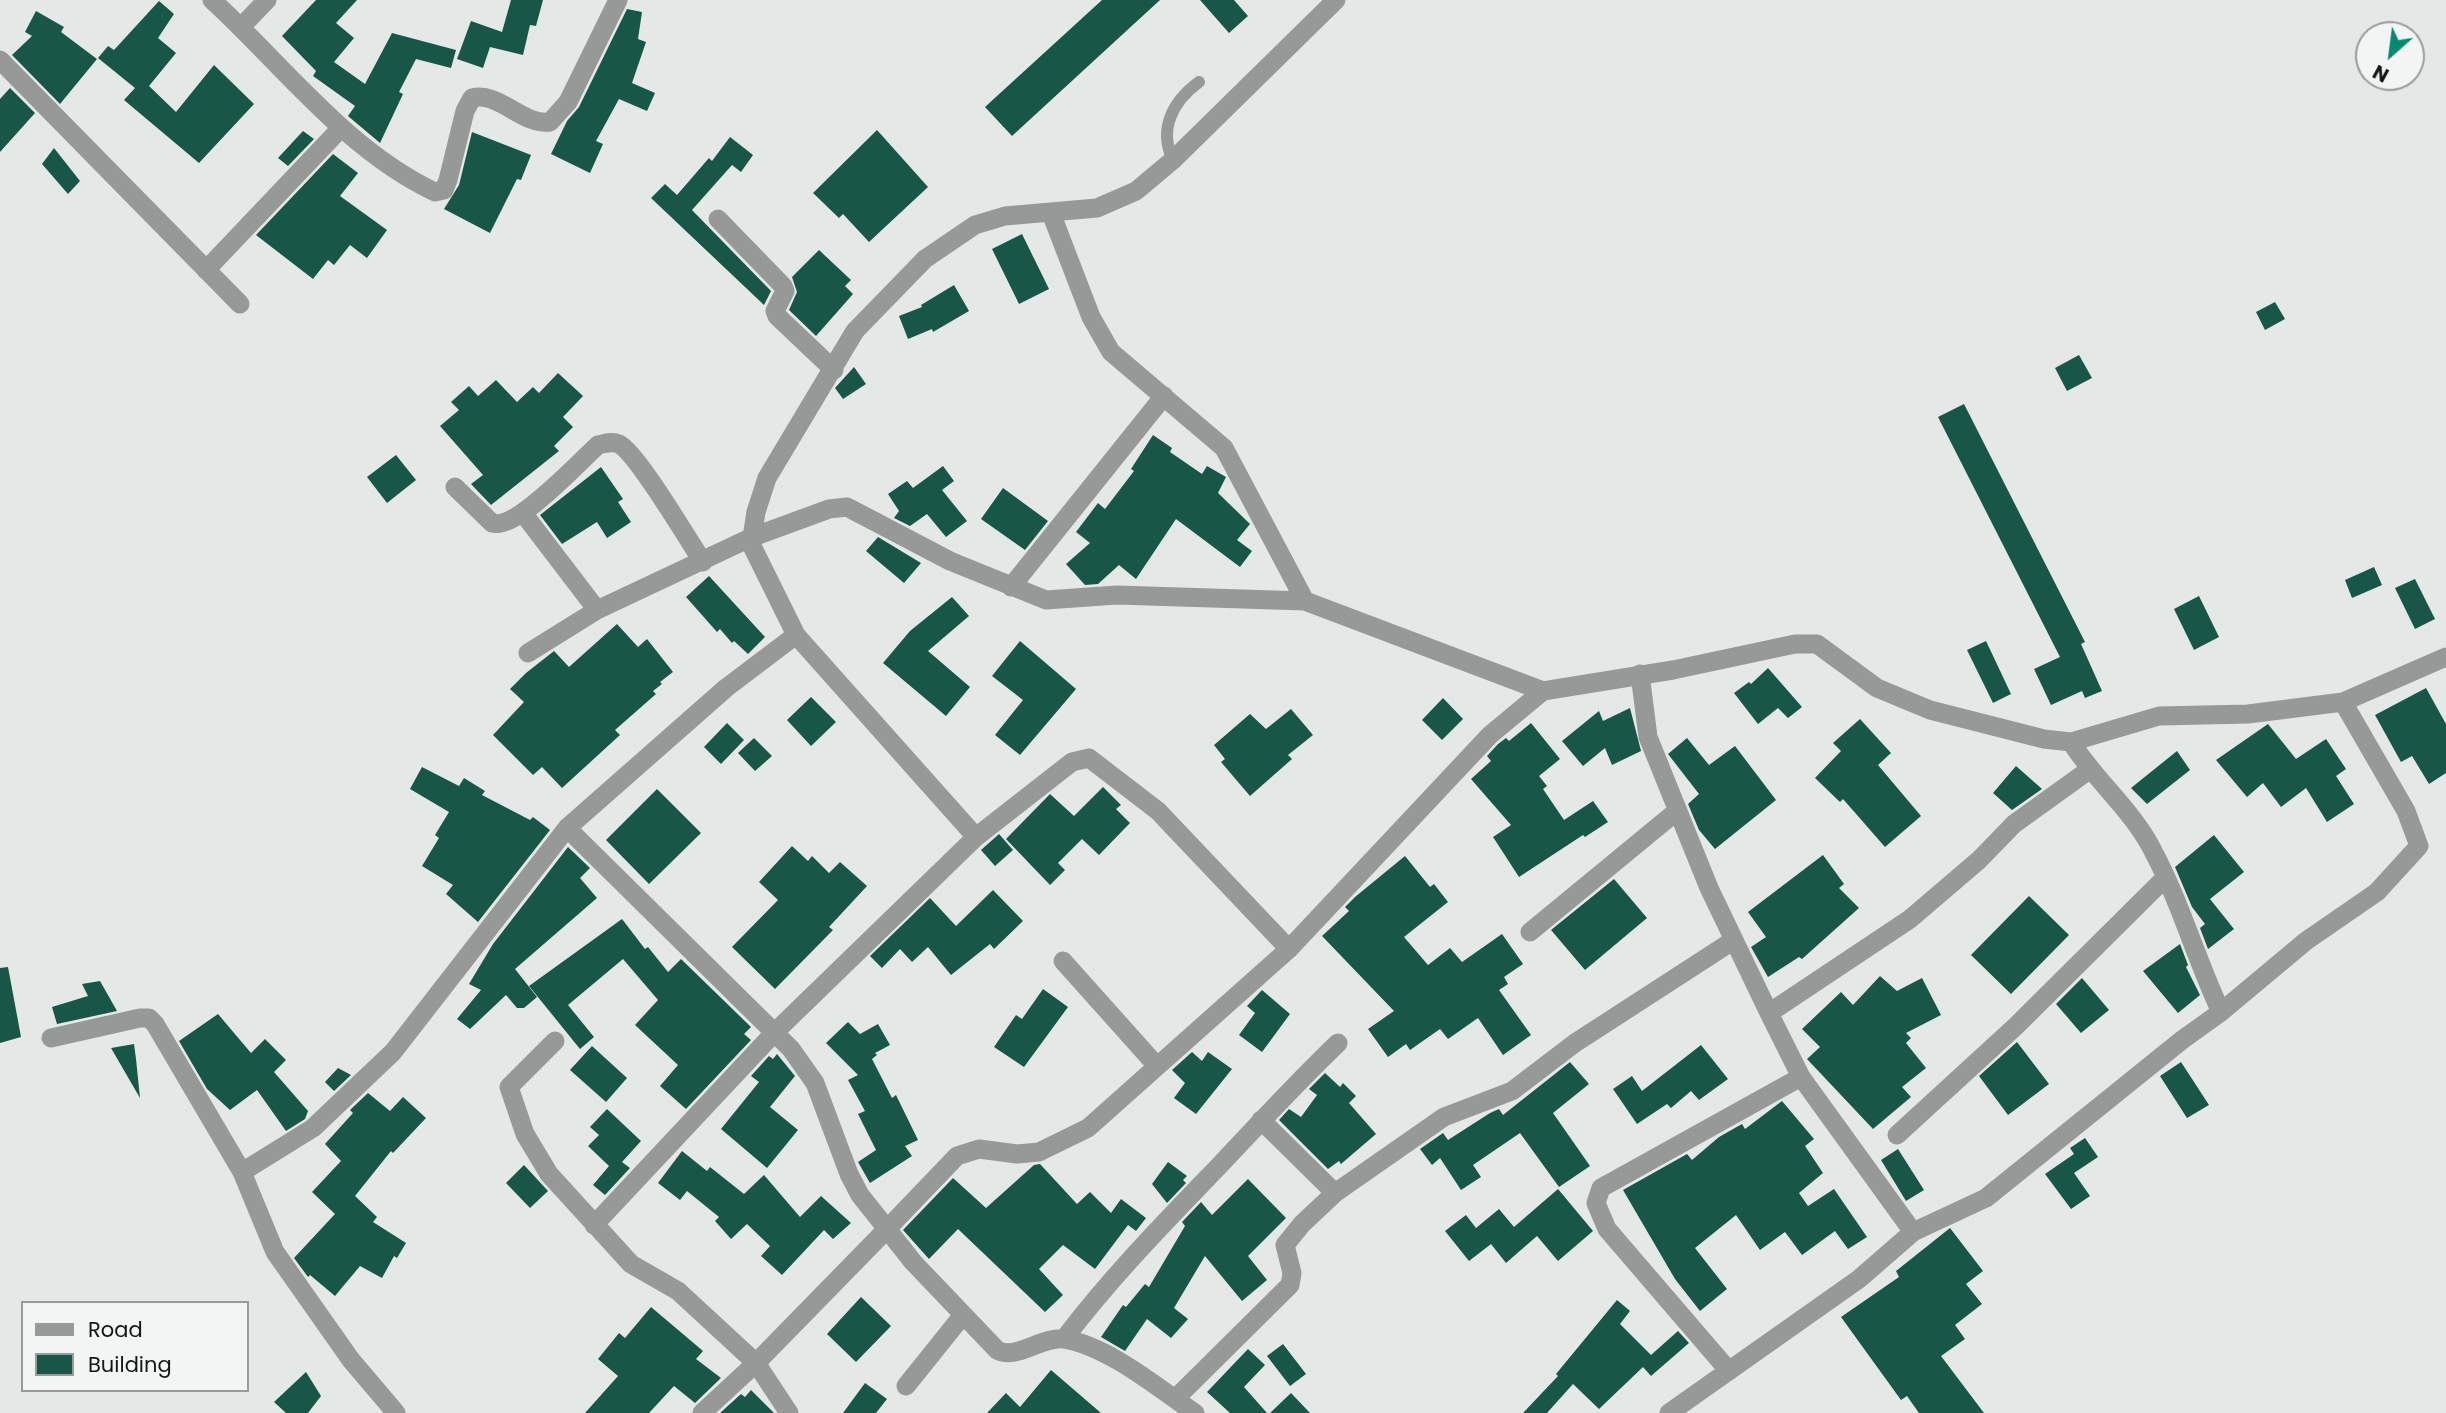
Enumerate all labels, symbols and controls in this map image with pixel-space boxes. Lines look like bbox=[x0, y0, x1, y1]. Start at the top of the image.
north arrow bbox=[2355, 21, 2425, 91]
text: N bbox=[2368, 58, 2394, 88]
legend bbox=[21, 1301, 248, 1392]
text: Road bbox=[88, 1315, 143, 1344]
text: Building bbox=[88, 1350, 172, 1379]

